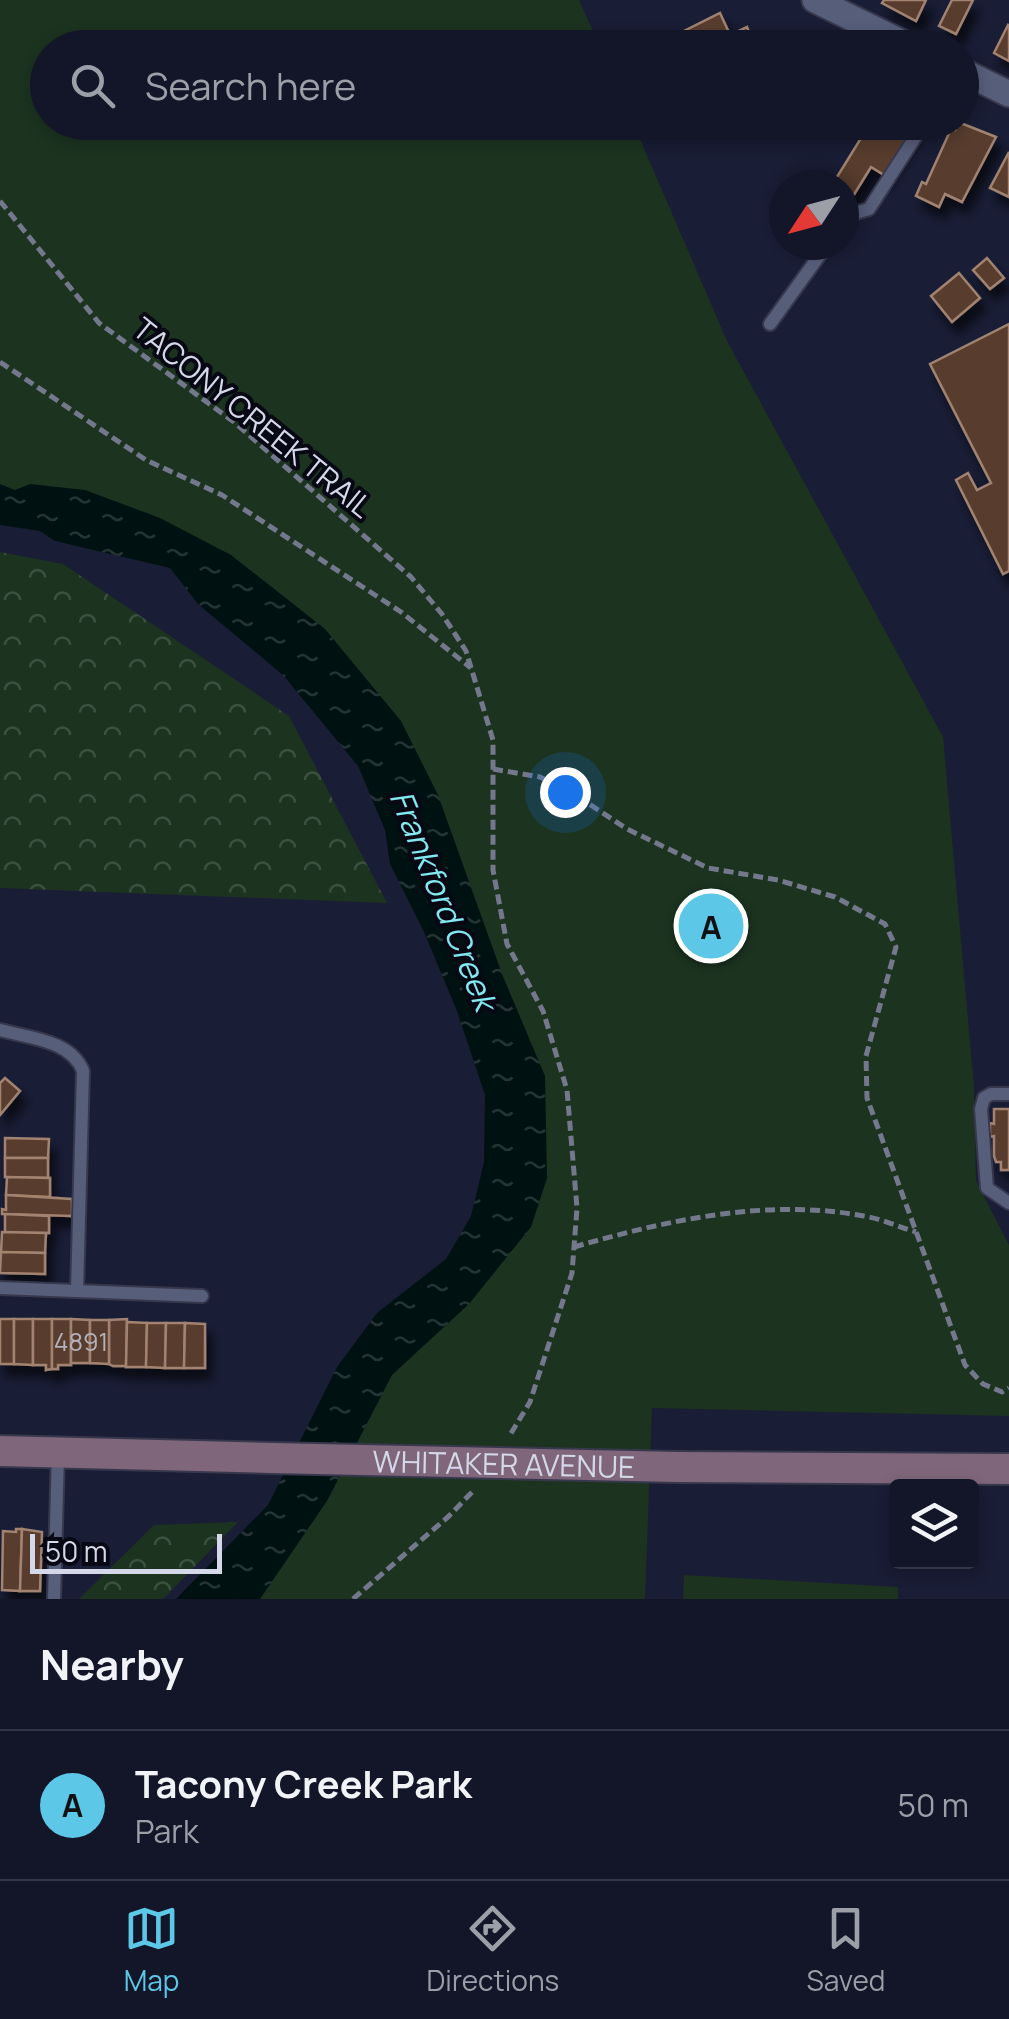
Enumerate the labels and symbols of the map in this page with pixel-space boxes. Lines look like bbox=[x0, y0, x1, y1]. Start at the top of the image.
north arrow bbox=[769, 170, 859, 260]
street label: TACONY CREEK TRAIL bbox=[125, 308, 381, 526]
your location bbox=[540, 767, 591, 818]
water label: Frankford Creek bbox=[380, 784, 510, 1020]
pin: A bbox=[678, 888, 744, 964]
house number: 4891 bbox=[54, 1324, 108, 1359]
street label: WHITAKER AVENUE bbox=[372, 1440, 636, 1487]
scale bar bbox=[30, 1529, 222, 1574]

